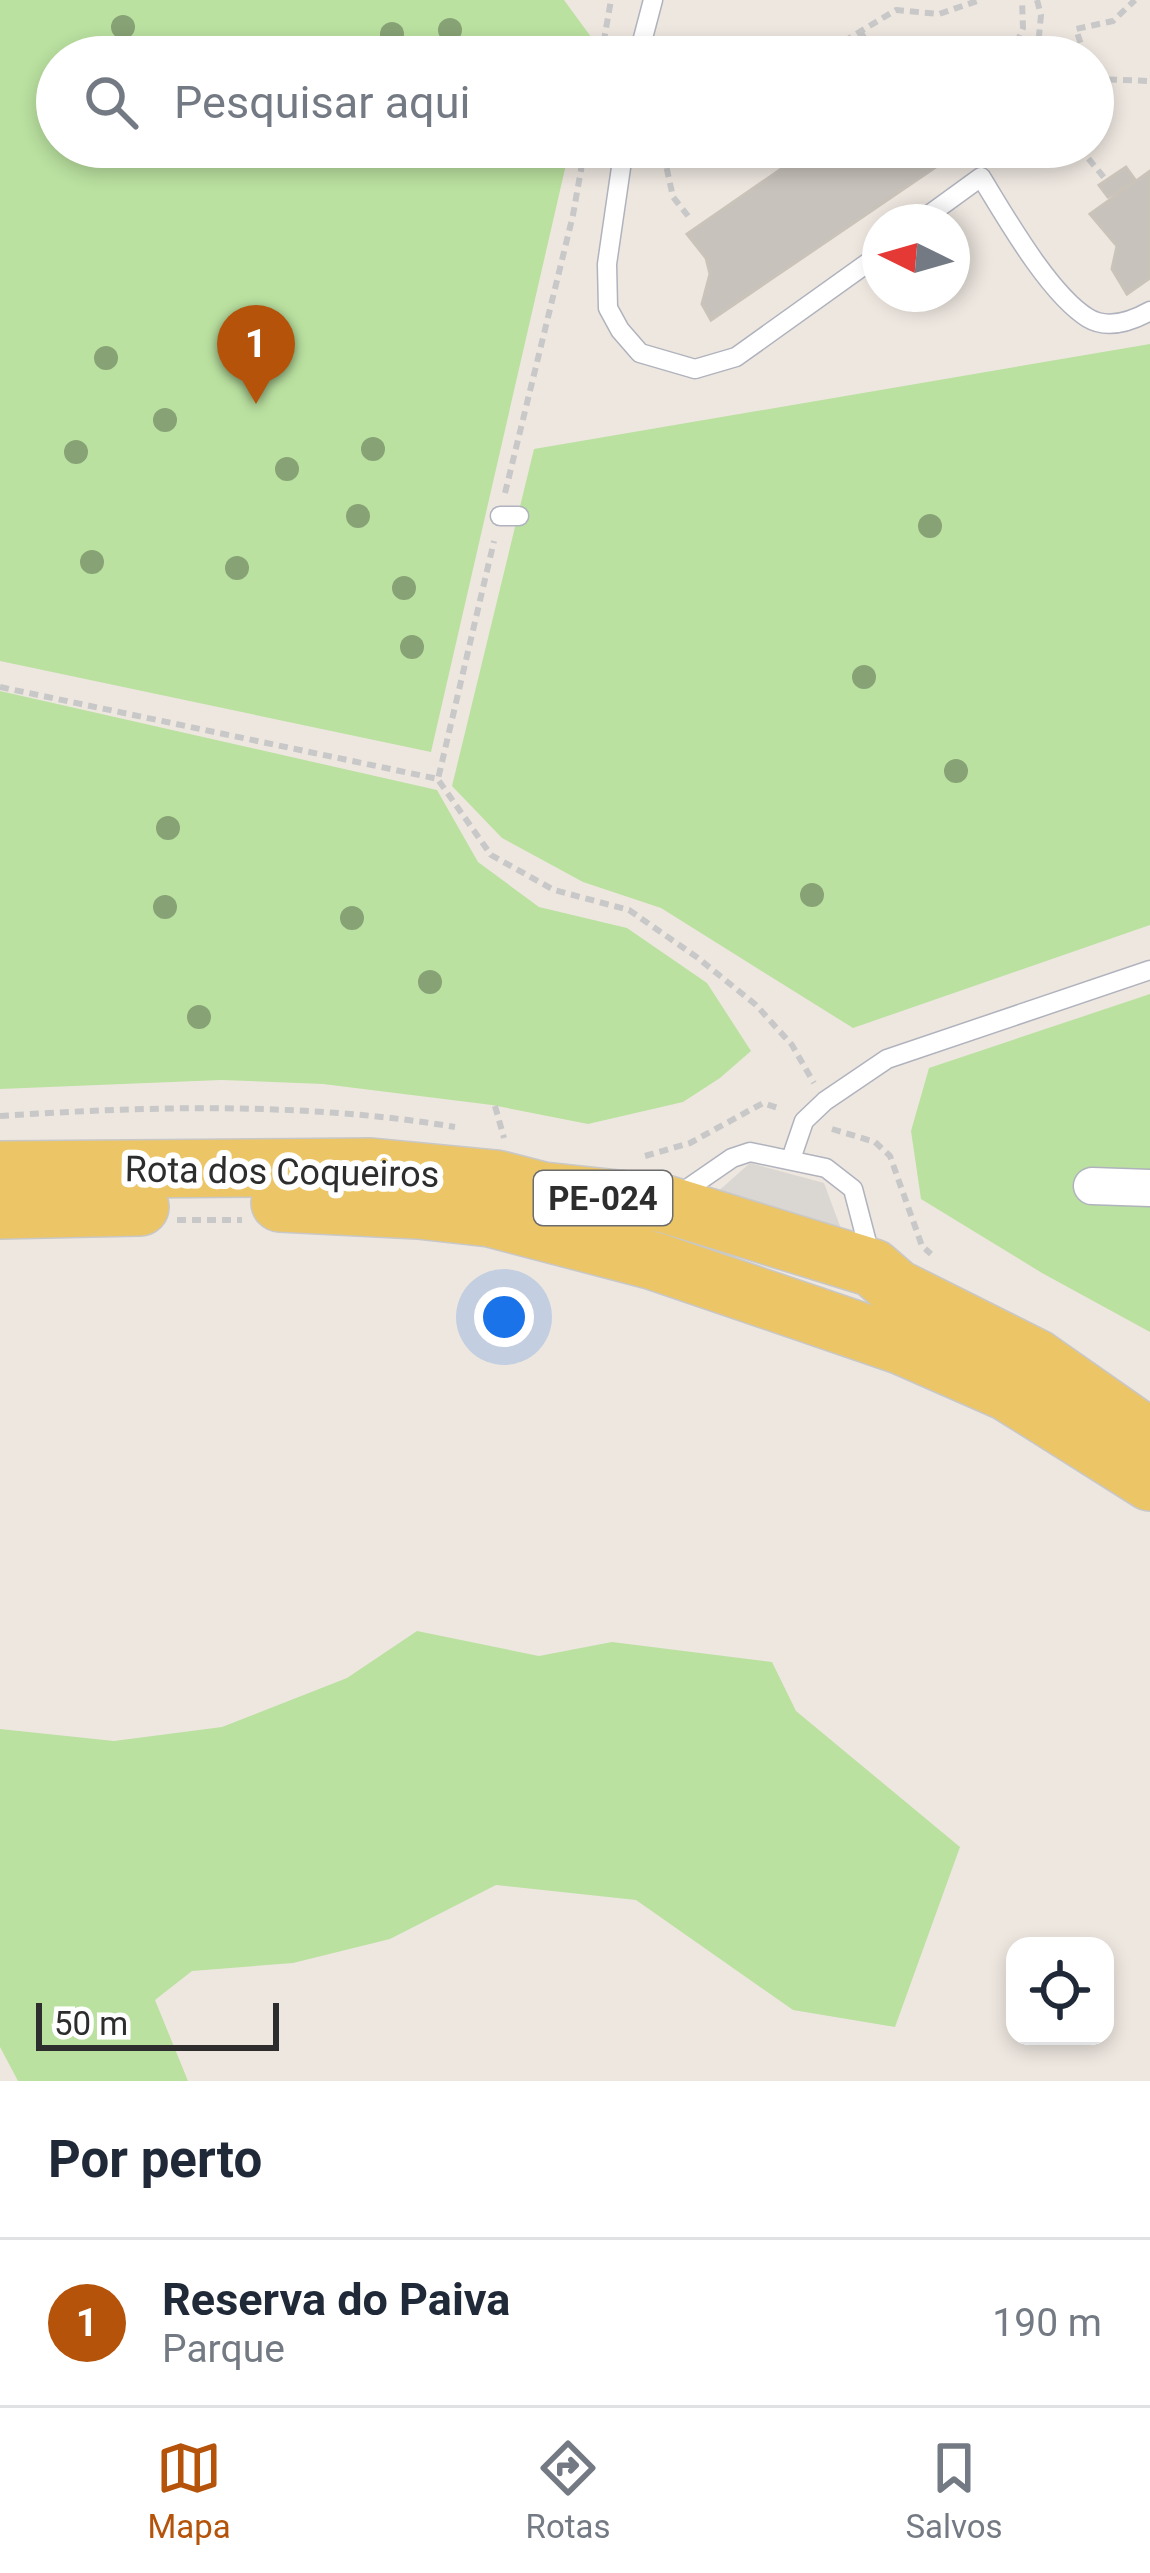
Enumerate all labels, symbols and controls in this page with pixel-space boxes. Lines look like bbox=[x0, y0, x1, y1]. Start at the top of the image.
search box bbox=[36, 36, 1114, 168]
icon: search bbox=[78, 69, 144, 135]
text: Pesquisar aqui bbox=[174, 76, 470, 129]
north arrow bbox=[862, 204, 970, 312]
pin: 1 bbox=[217, 305, 295, 404]
street label: Rota dos Coqueiros bbox=[124, 1148, 440, 1196]
road number: PE-024 bbox=[534, 1171, 672, 1225]
your location bbox=[474, 1287, 534, 1347]
map controls bbox=[1006, 1937, 1114, 2045]
button: locate bbox=[1006, 1937, 1114, 2045]
scale bar bbox=[36, 1997, 279, 2050]
text: 50 m bbox=[54, 2004, 128, 2043]
text: Por perto bbox=[48, 2130, 262, 2189]
text: Reserva do Paiva bbox=[162, 2273, 510, 2326]
text: 1 bbox=[76, 2300, 98, 2346]
text: 190 m bbox=[992, 2300, 1102, 2346]
text: Parque bbox=[162, 2326, 285, 2372]
tab: Mapa bbox=[147, 2435, 231, 2546]
tab: Rotas bbox=[526, 2435, 611, 2546]
tab: Salvos bbox=[905, 2435, 1003, 2546]

